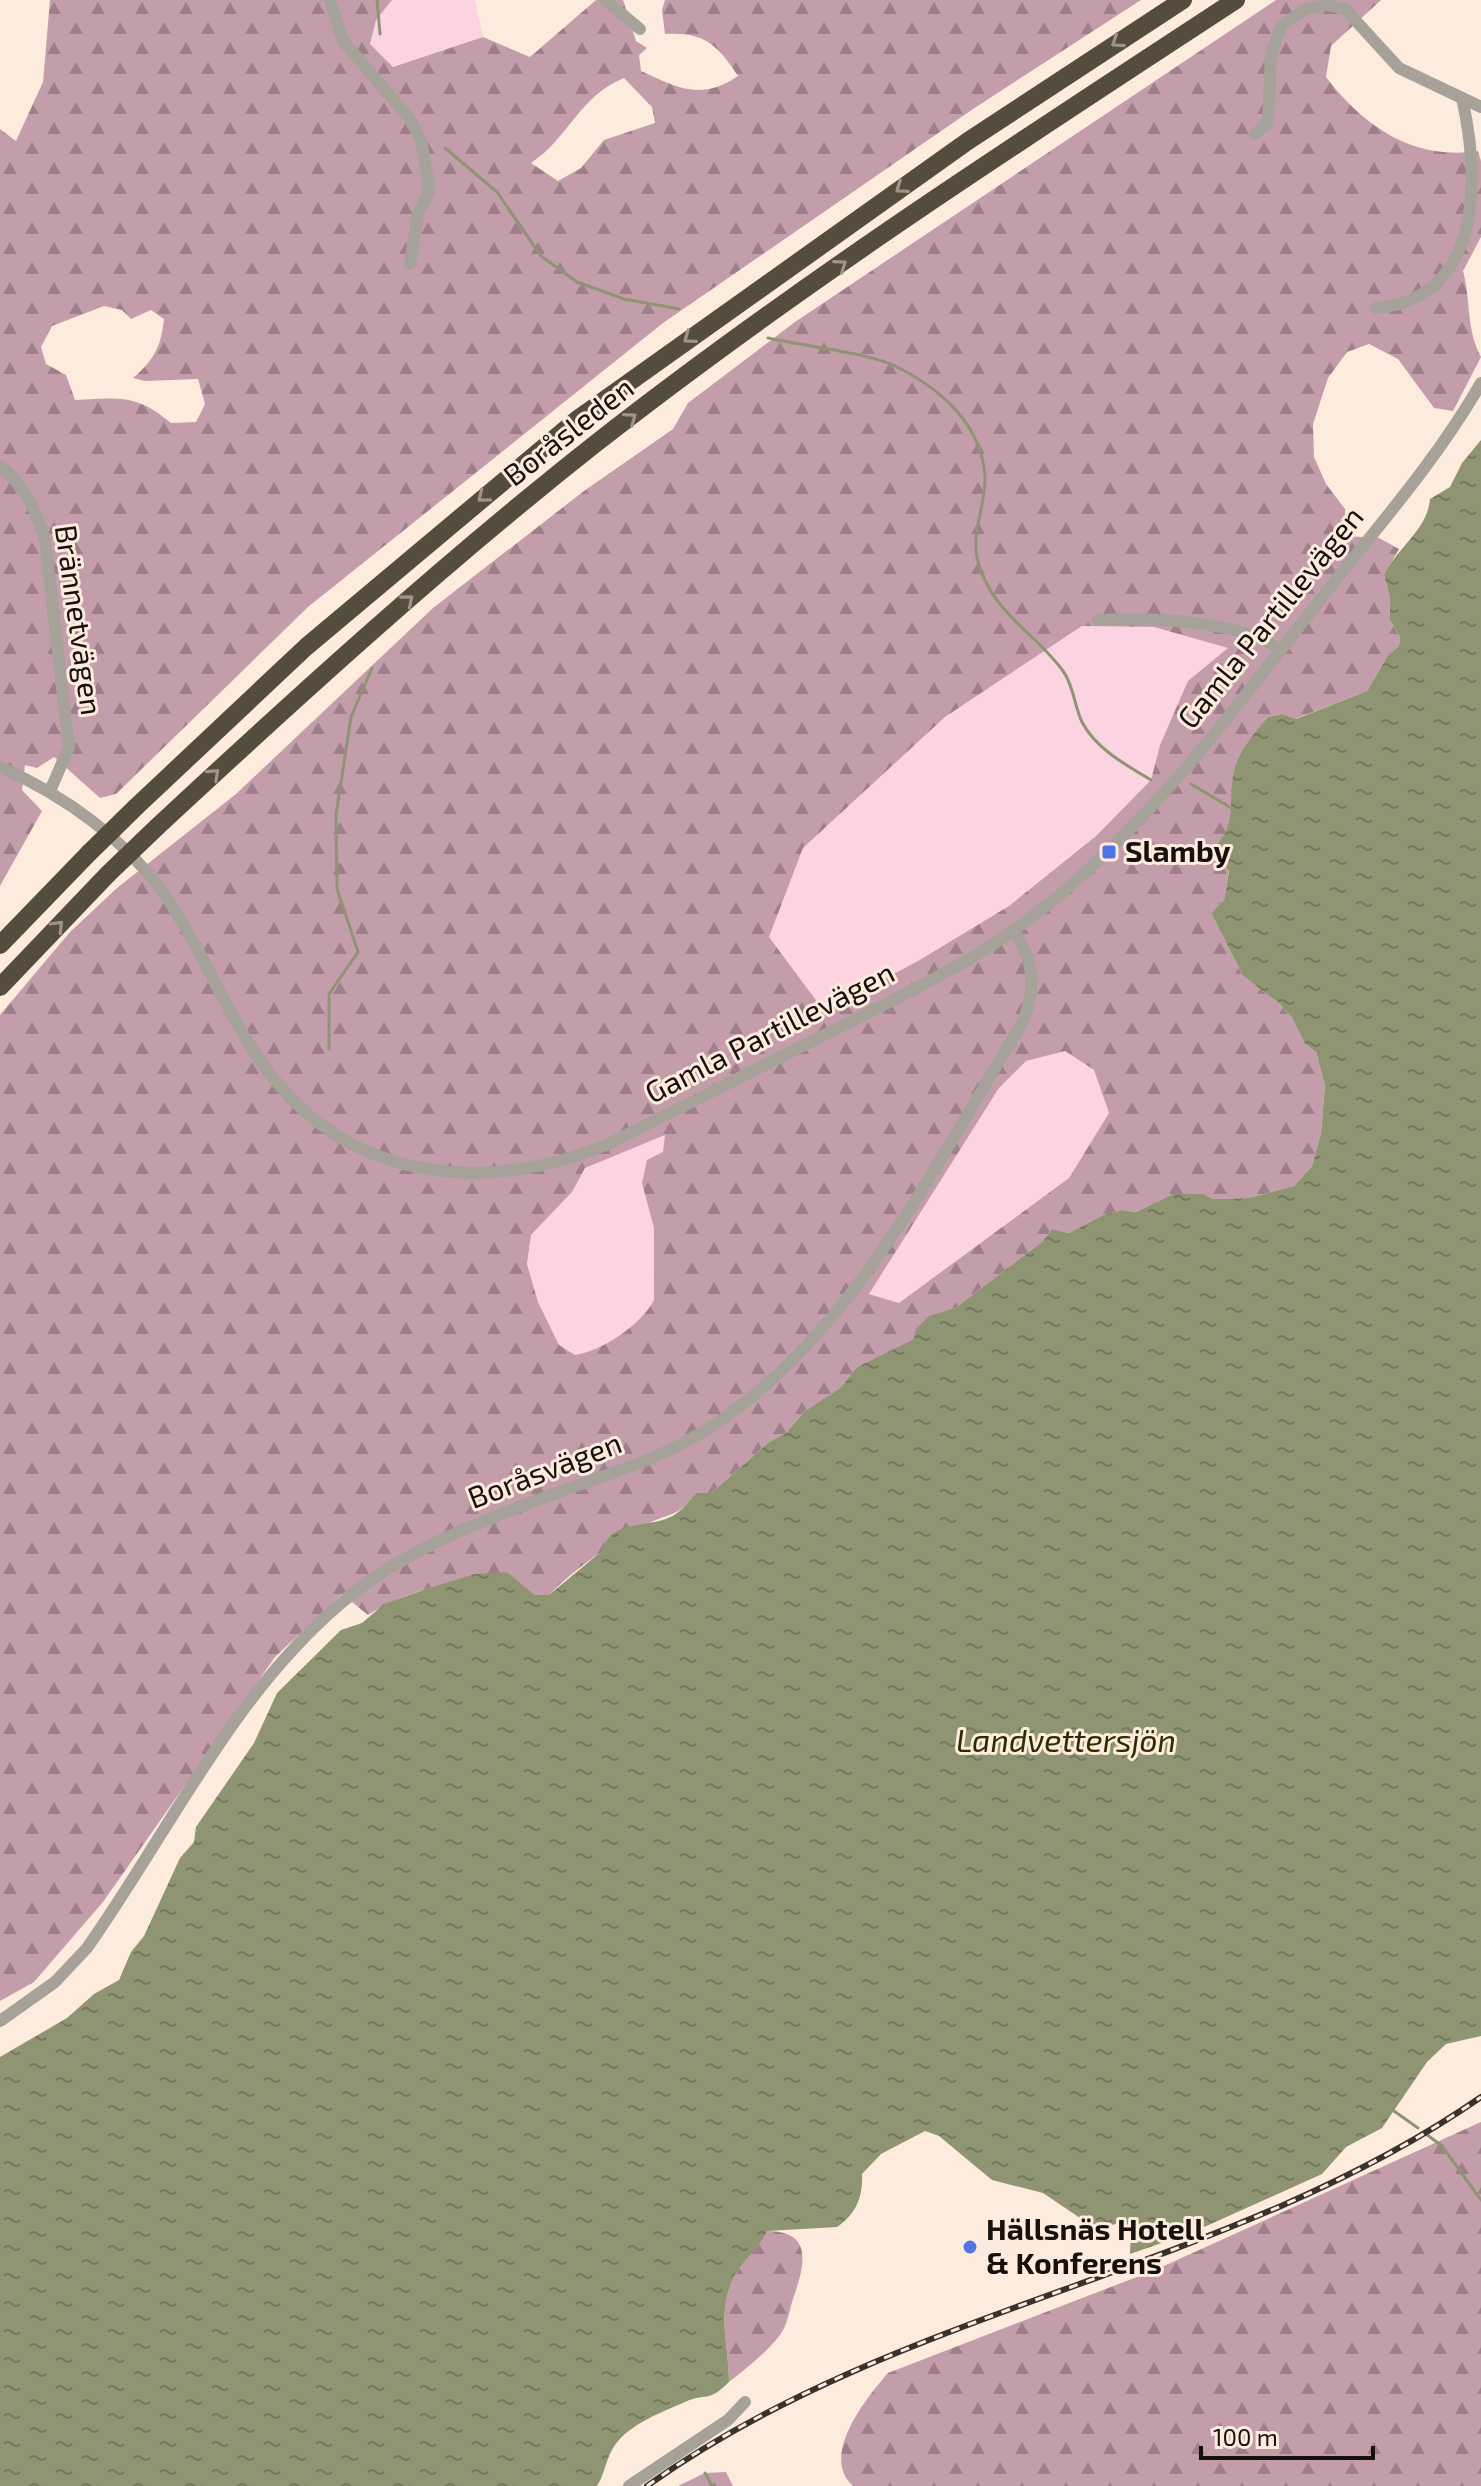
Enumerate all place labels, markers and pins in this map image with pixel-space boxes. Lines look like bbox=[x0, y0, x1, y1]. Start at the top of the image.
place label: Slamby bbox=[1125, 832, 1231, 869]
marker: Slamby bbox=[1100, 843, 1118, 861]
place label: Hällsnäs Hotell & Konferens bbox=[986, 2210, 1204, 2280]
marker: Hällsnäs Hotell & Konferens bbox=[961, 2238, 979, 2256]

